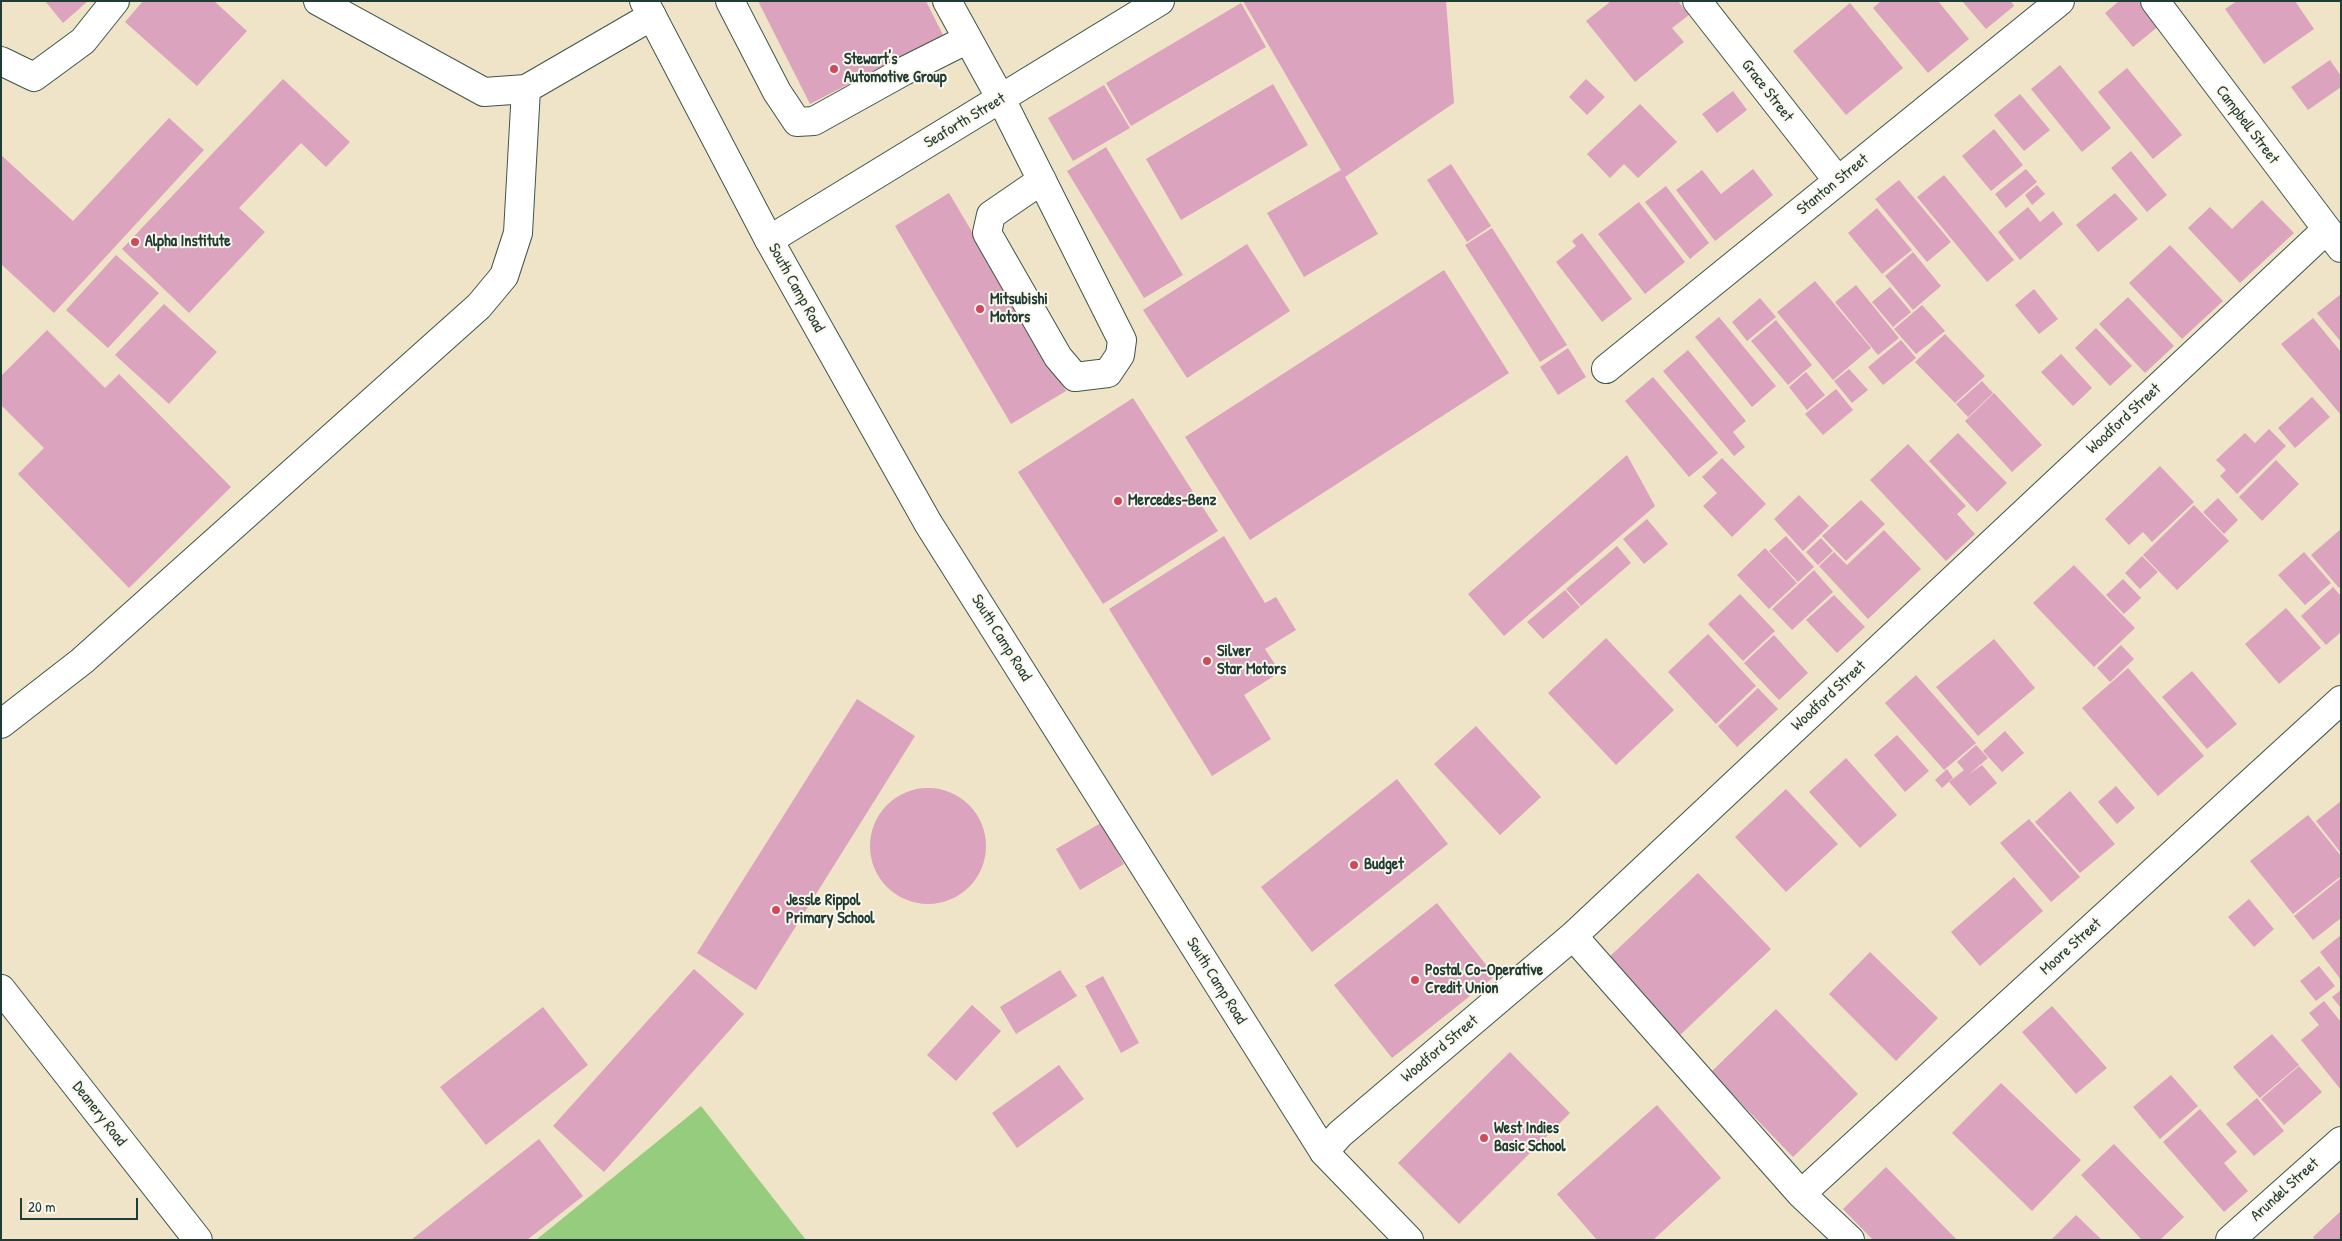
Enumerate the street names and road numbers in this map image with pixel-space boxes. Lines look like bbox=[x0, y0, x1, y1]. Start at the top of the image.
street label: Grace Street bbox=[1737, 56, 1797, 126]
street label: Campbell Street bbox=[2211, 82, 2283, 168]
street label: Seaforth Street bbox=[921, 89, 1009, 153]
street label: Stanton Street bbox=[1793, 150, 1873, 220]
street label: South Camp Road bbox=[764, 240, 828, 336]
street label: Woodford Street bbox=[2083, 380, 2165, 458]
street label: South Camp Road bbox=[967, 591, 1035, 685]
street label: Woodford Street bbox=[1788, 657, 1870, 735]
street label: Moore Street bbox=[2036, 914, 2106, 980]
street label: South Camp Road bbox=[1182, 934, 1250, 1028]
street label: Woodford Street bbox=[1398, 1011, 1482, 1087]
street label: Deanery Road bbox=[68, 1078, 130, 1150]
street label: Arundel Street bbox=[2247, 1154, 2323, 1226]

